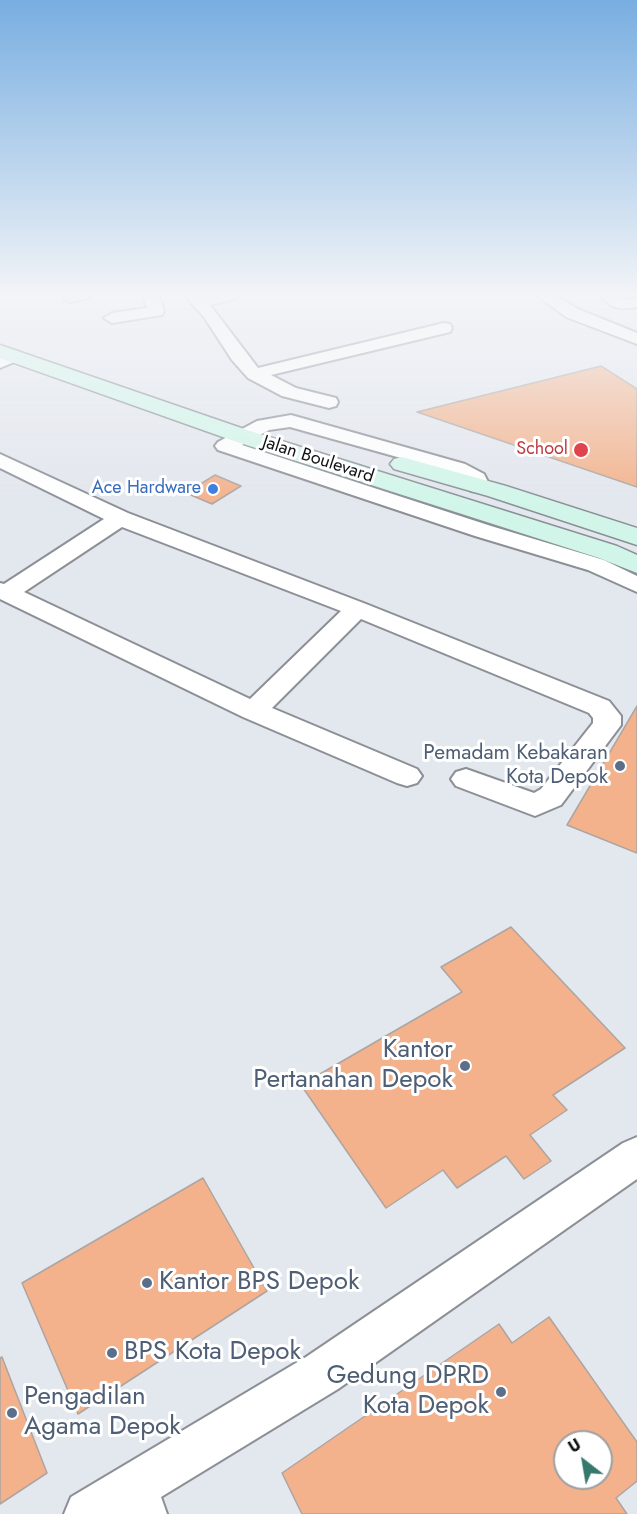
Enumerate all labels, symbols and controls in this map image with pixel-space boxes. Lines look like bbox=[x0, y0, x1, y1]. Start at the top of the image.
street label: Jalan Boulevard bbox=[259, 432, 377, 488]
place label: School bbox=[516, 439, 568, 461]
marker: School bbox=[572, 441, 590, 459]
place label: Ace Hardware bbox=[92, 478, 201, 500]
marker: Ace Hardware bbox=[206, 482, 220, 496]
place label: Pemadam Kebakaran Kota Depok bbox=[423, 741, 608, 791]
marker: Pemadam Kebakaran Kota Depok bbox=[613, 759, 627, 773]
place label: Kantor Pertanahan Depok bbox=[253, 1035, 453, 1096]
marker: Kantor Pertanahan Depok bbox=[458, 1059, 472, 1073]
place label: Kantor BPS Depok bbox=[159, 1267, 359, 1299]
marker: Kantor BPS Depok bbox=[140, 1276, 154, 1290]
place label: BPS Kota Depok bbox=[124, 1337, 301, 1369]
marker: BPS Kota Depok bbox=[105, 1346, 119, 1360]
place label: Gedung DPRD Kota Depok bbox=[327, 1361, 489, 1422]
place label: Pengadilan Agama Depok bbox=[24, 1382, 181, 1444]
marker: Gedung DPRD Kota Depok bbox=[494, 1385, 508, 1399]
marker: Pengadilan Agama Depok bbox=[5, 1406, 19, 1420]
north arrow bbox=[553, 1430, 613, 1490]
text: U bbox=[564, 1433, 585, 1459]

